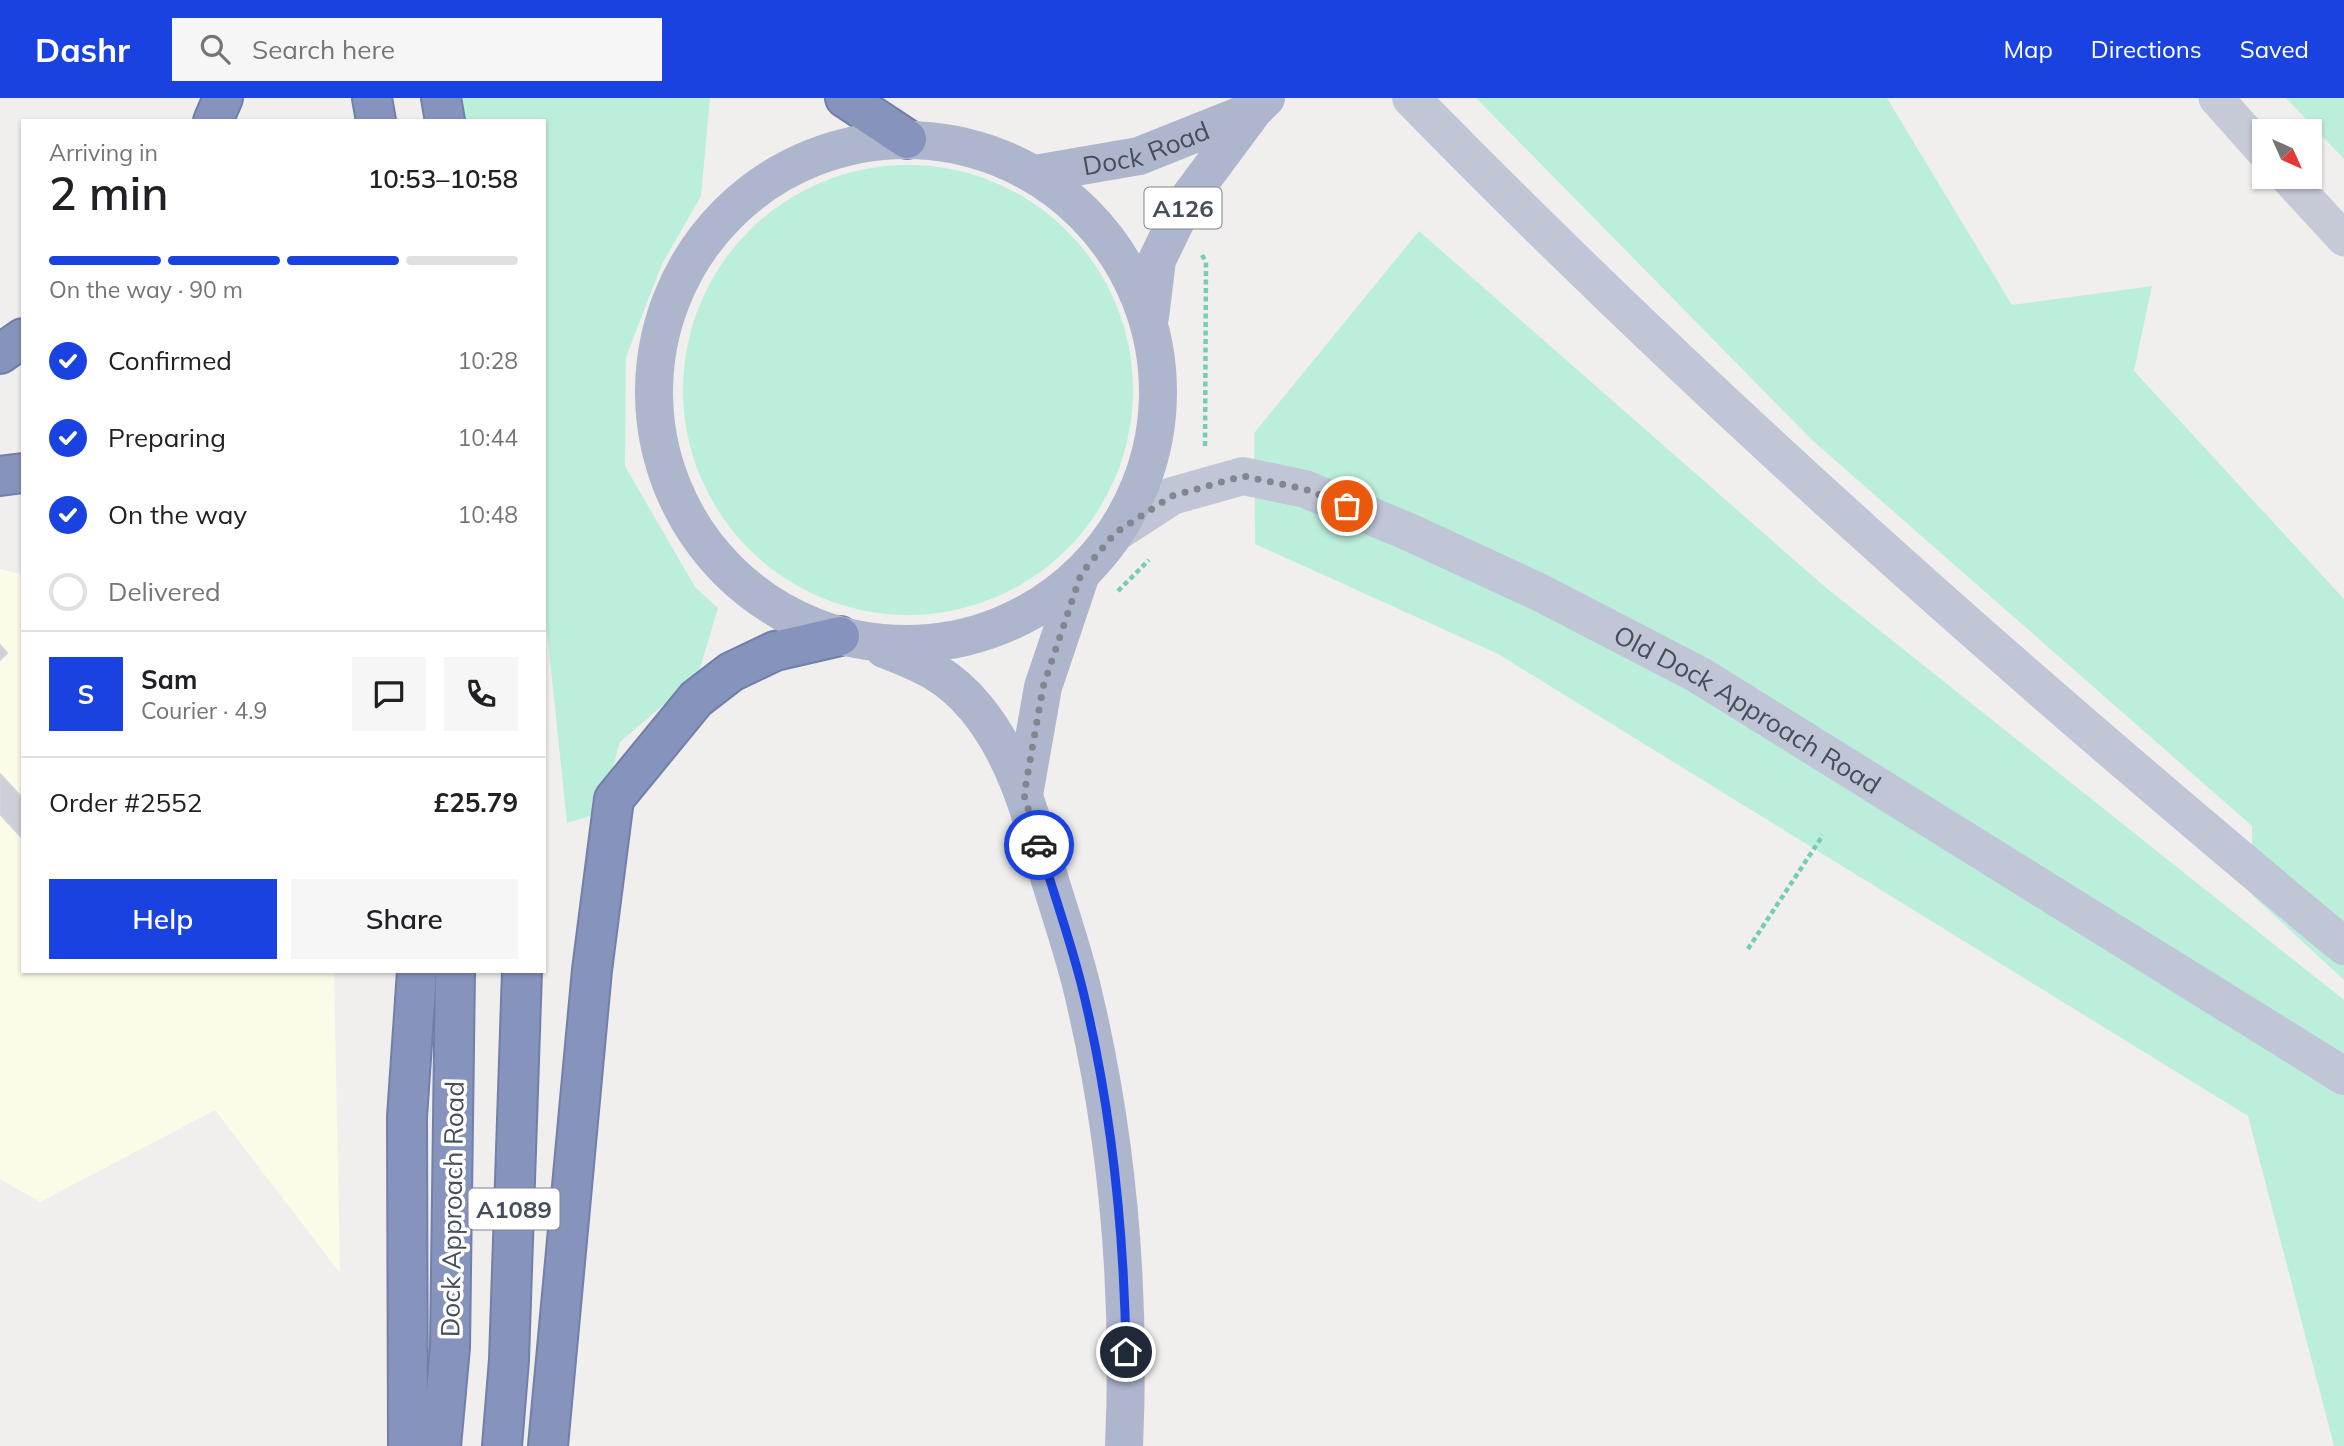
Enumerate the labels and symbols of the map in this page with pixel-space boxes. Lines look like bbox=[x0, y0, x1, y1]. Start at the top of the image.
street label: Dock Road bbox=[1080, 113, 1214, 182]
north arrow bbox=[2252, 119, 2322, 189]
road number: A126 bbox=[1144, 188, 1222, 228]
pin bbox=[1317, 476, 1377, 536]
street label: Old Dock Approach Road bbox=[1608, 617, 1887, 801]
courier bbox=[1004, 810, 1074, 880]
street label: Dock Approach Road bbox=[433, 1081, 471, 1337]
road number: A1089 bbox=[468, 1189, 560, 1230]
pin bbox=[1096, 1322, 1156, 1382]

